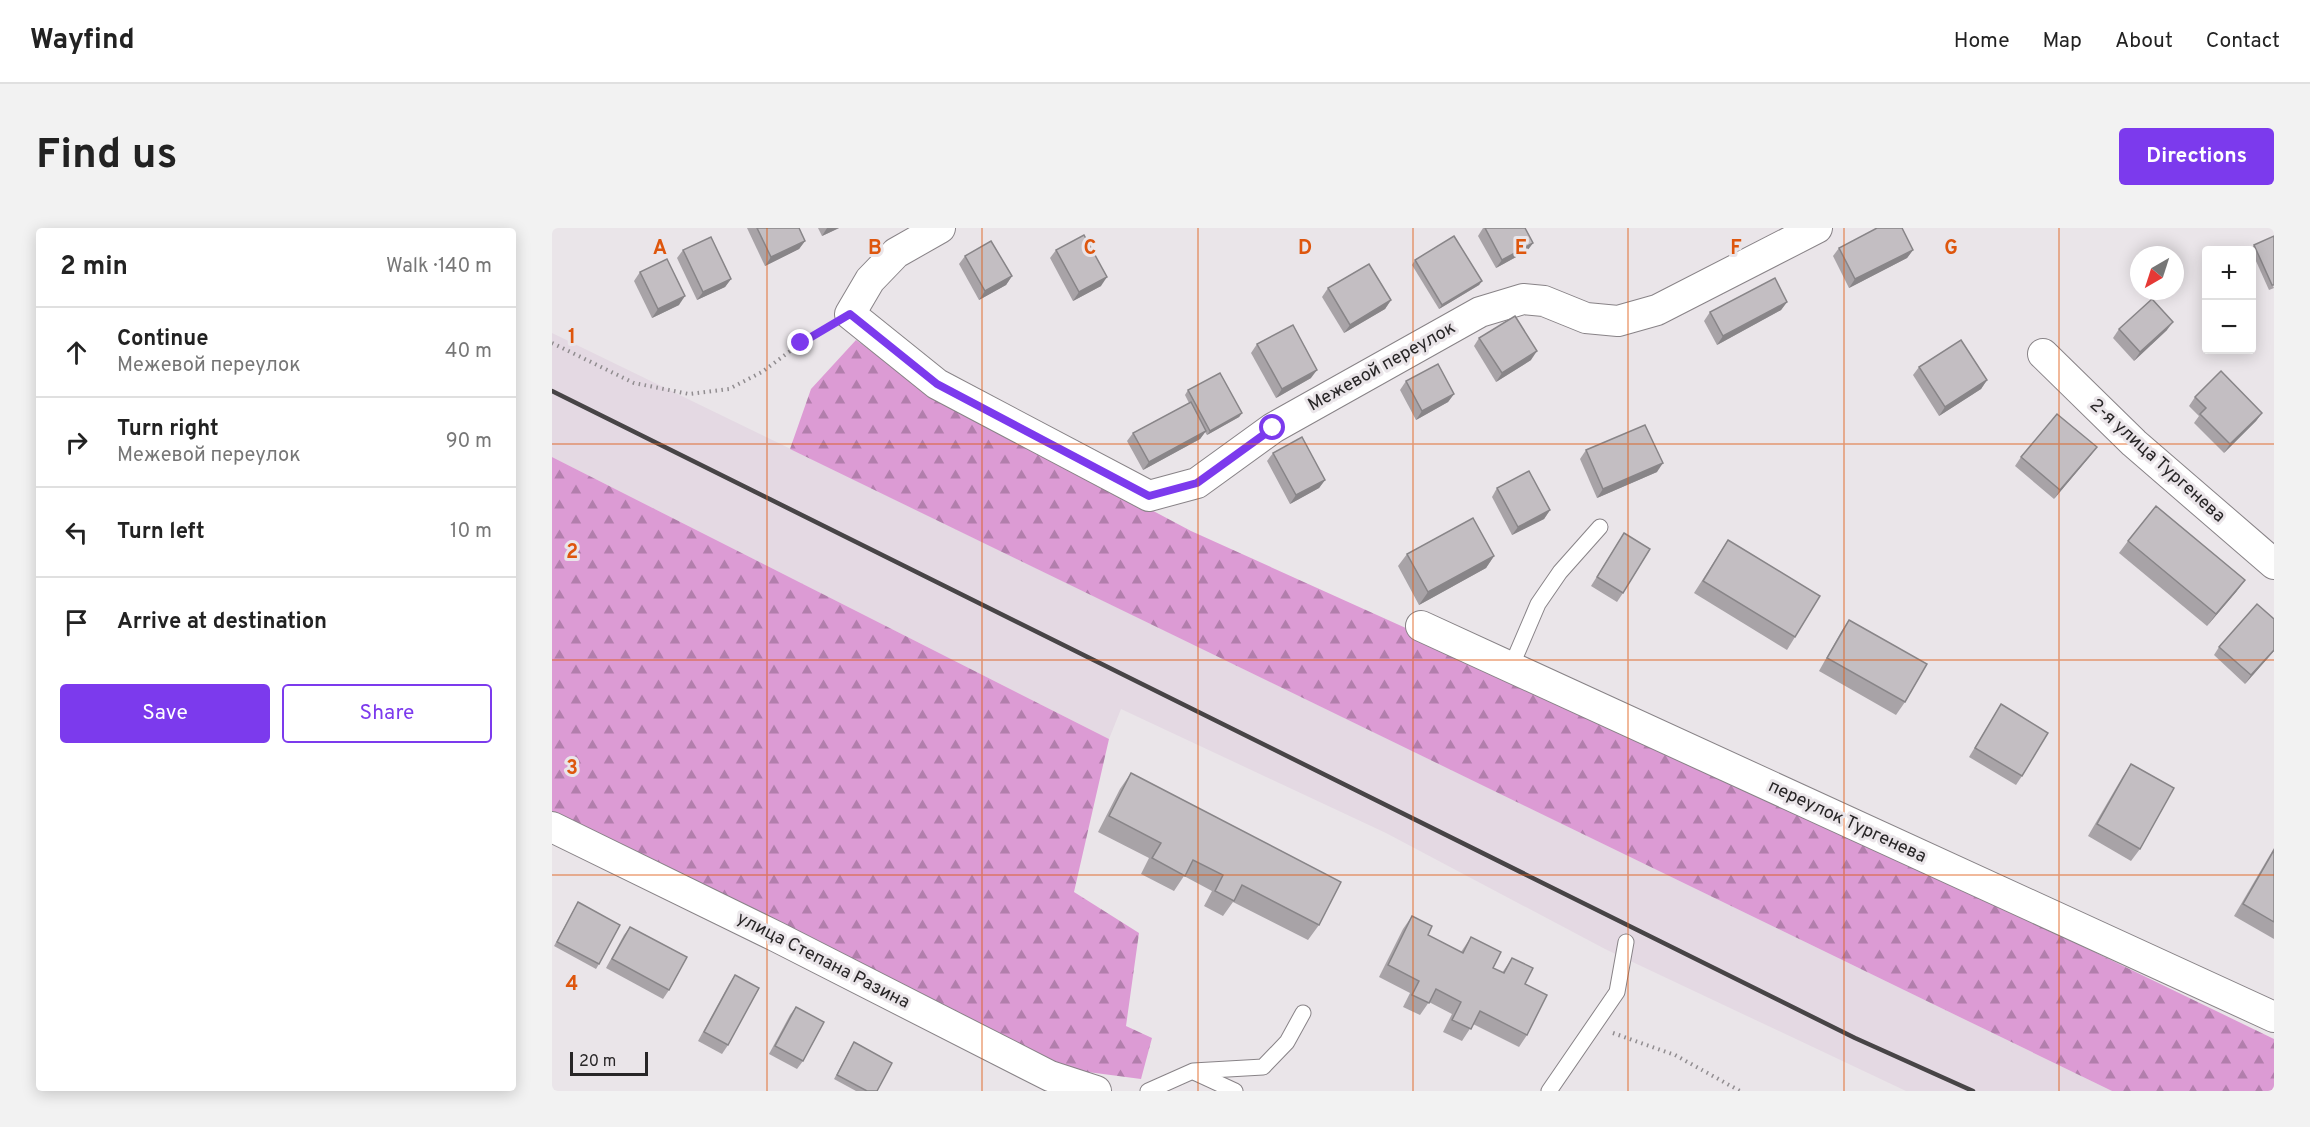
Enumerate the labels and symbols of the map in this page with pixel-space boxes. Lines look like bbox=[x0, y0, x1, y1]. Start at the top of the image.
text: A bbox=[653, 236, 667, 262]
text: B bbox=[868, 236, 882, 262]
text: C bbox=[1084, 236, 1096, 262]
text: D bbox=[1298, 236, 1312, 262]
text: E bbox=[1515, 236, 1527, 262]
text: F bbox=[1730, 236, 1742, 262]
text: G bbox=[1944, 236, 1958, 262]
north arrow bbox=[2130, 246, 2184, 300]
street label: Межевой переулок bbox=[1304, 317, 1460, 417]
text: 1 bbox=[568, 325, 576, 351]
route end bbox=[787, 329, 813, 355]
street label: 2-я улица Тургенева bbox=[2084, 394, 2230, 528]
route start bbox=[1259, 414, 1285, 440]
text: 2 bbox=[566, 540, 578, 566]
text: 3 bbox=[566, 756, 578, 782]
street label: переулок Тургенева bbox=[1764, 775, 1930, 869]
street label: улица Степана Разина bbox=[733, 907, 913, 1015]
text: 4 bbox=[566, 972, 578, 998]
scale bar bbox=[570, 1049, 648, 1076]

